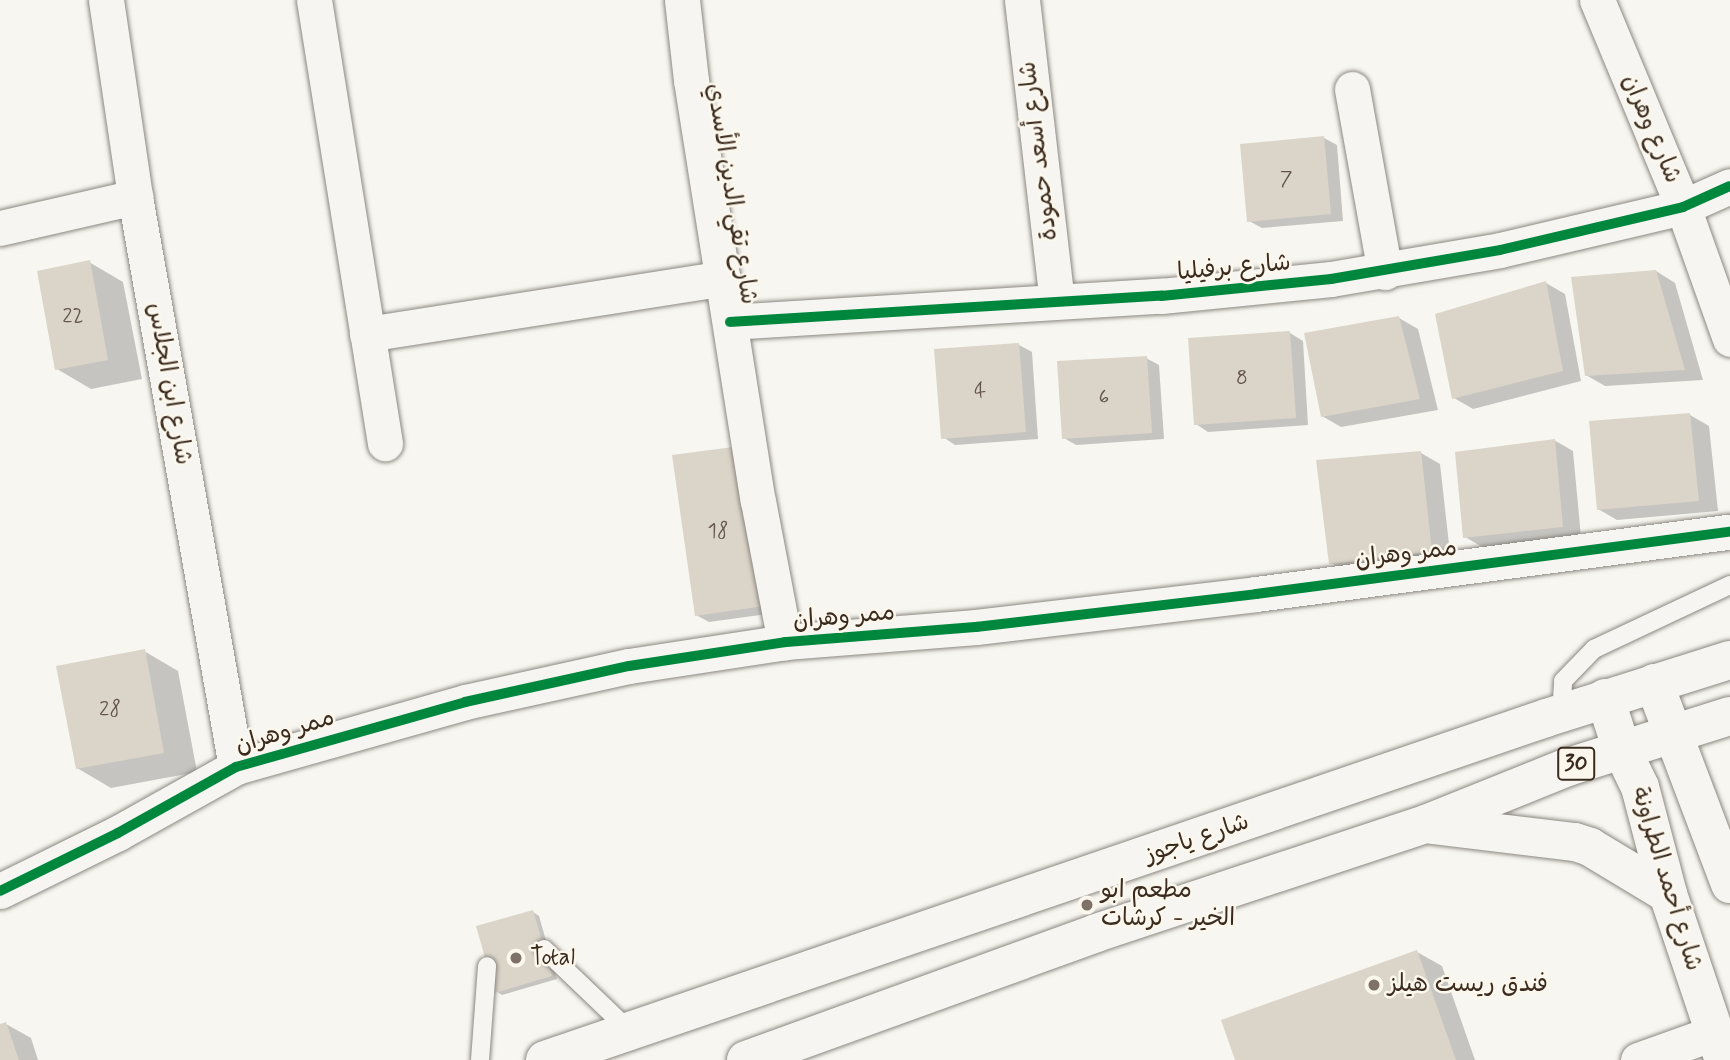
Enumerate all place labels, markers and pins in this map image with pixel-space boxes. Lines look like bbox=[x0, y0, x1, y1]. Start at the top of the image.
place label: مطعم ابو الخير - كرشات bbox=[1101, 877, 1235, 933]
marker: مطعم ابو الخير - كرشات bbox=[1079, 897, 1095, 913]
place label: Total bbox=[530, 944, 575, 972]
marker: Total bbox=[508, 950, 524, 966]
place label: فندق ريست هيلز bbox=[1388, 971, 1548, 999]
marker: فندق ريست هيلز bbox=[1366, 977, 1382, 993]

